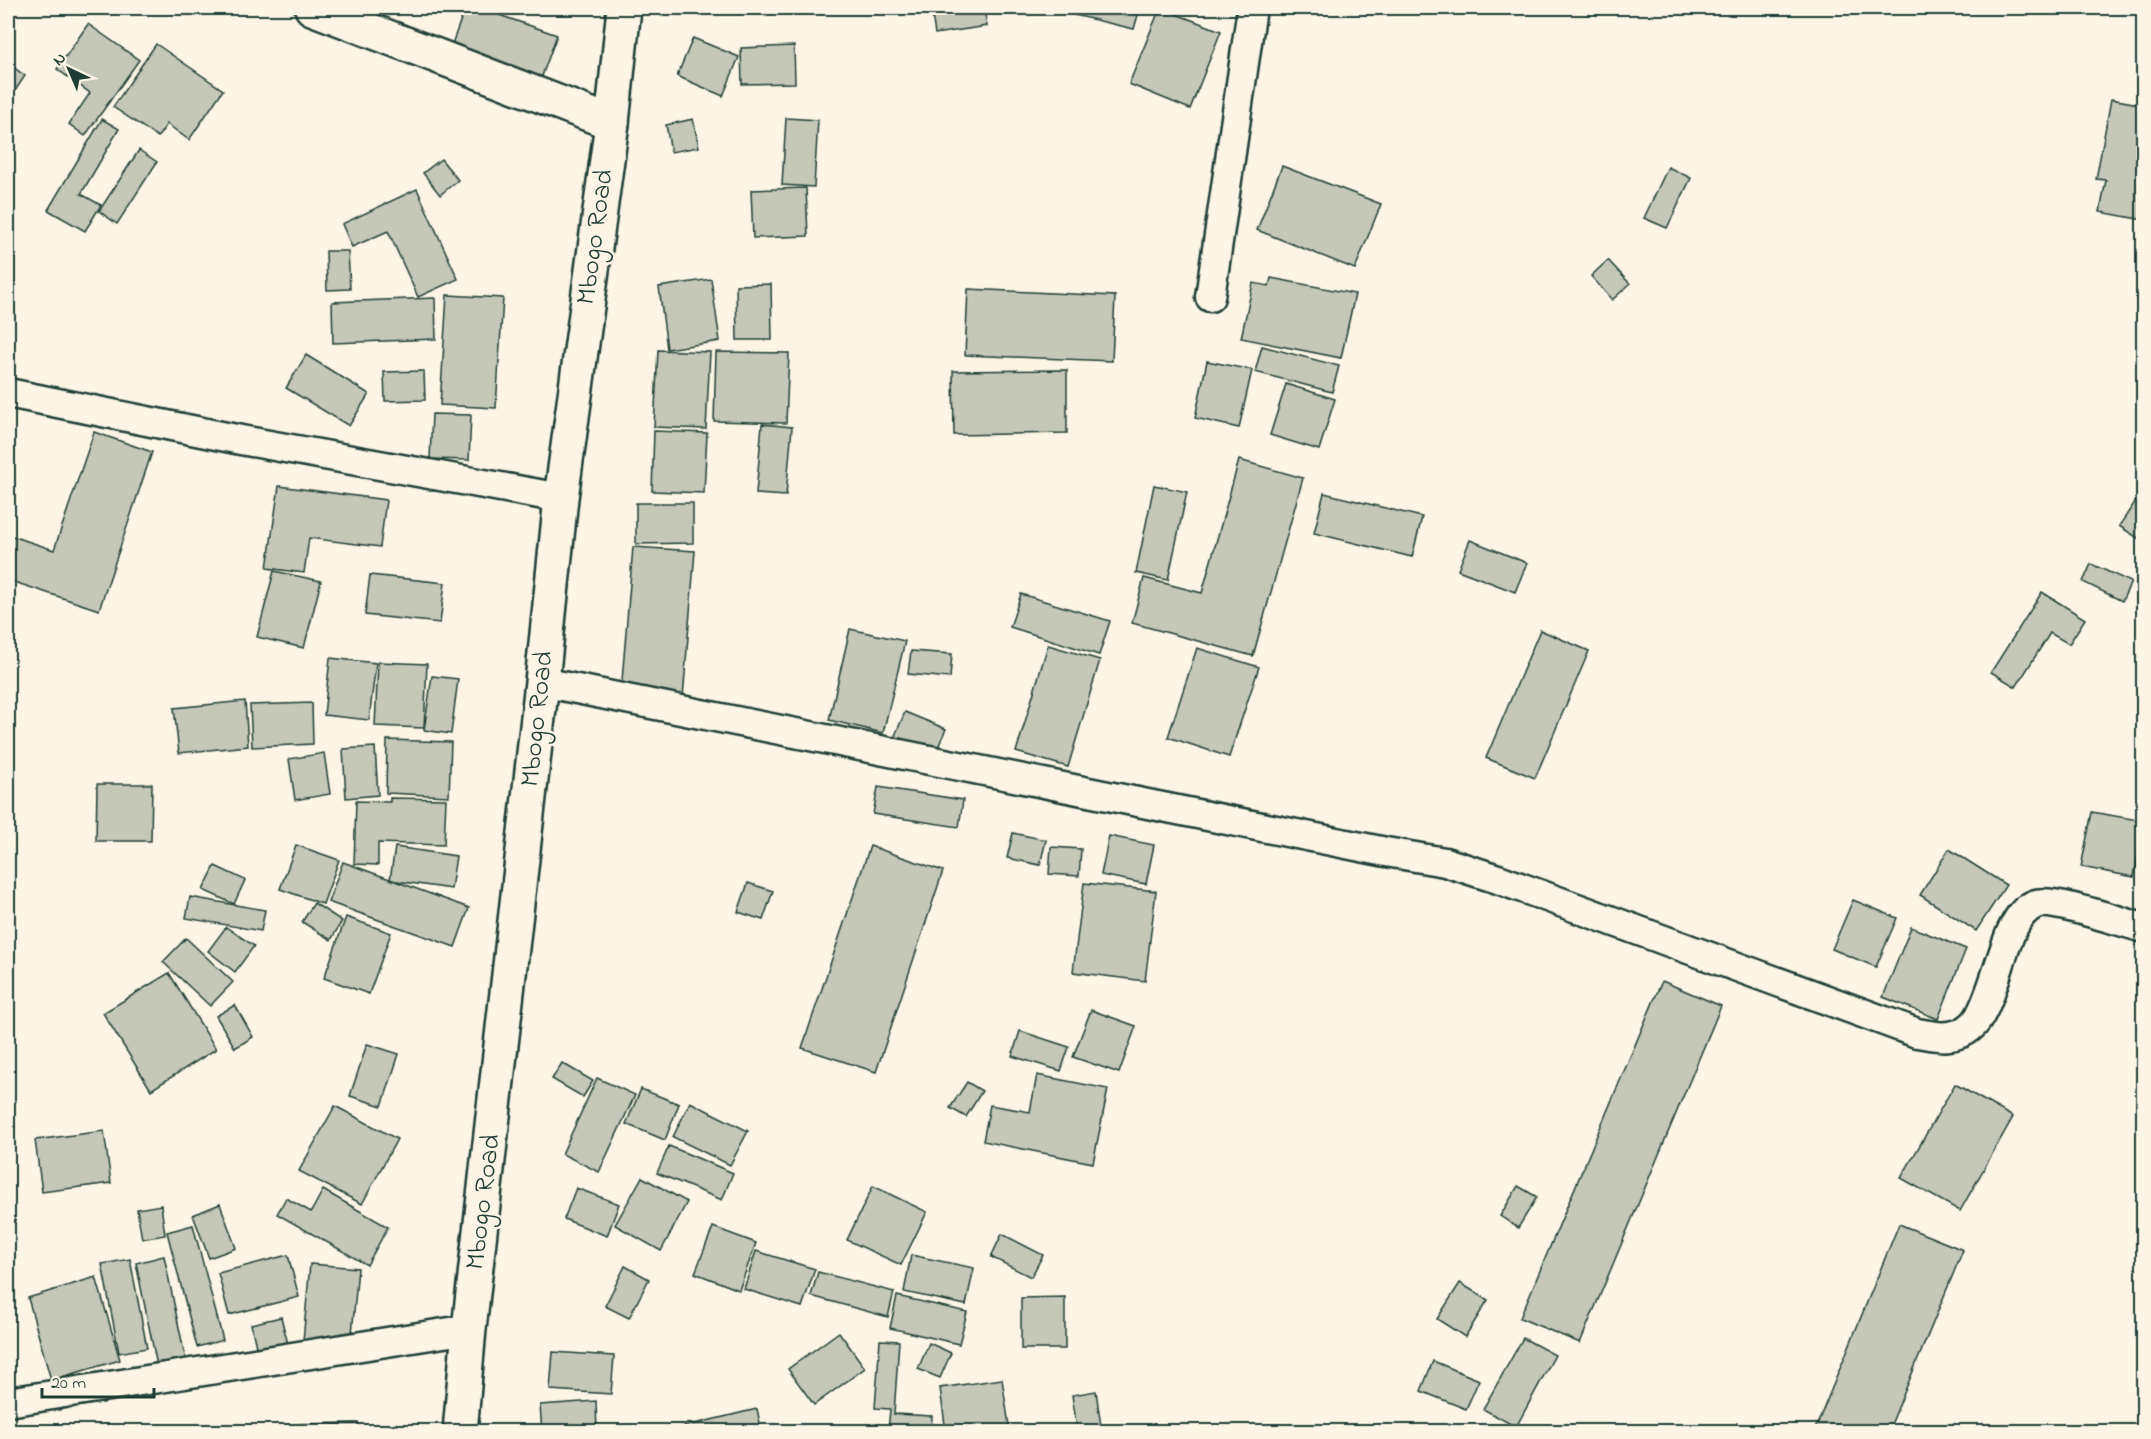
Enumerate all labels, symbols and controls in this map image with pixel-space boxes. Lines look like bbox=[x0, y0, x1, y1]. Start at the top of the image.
north arrow bbox=[39, 39, 99, 99]
text: N bbox=[48, 47, 72, 72]
street label: Mbogo Road bbox=[567, 167, 625, 307]
street label: Mbogo Road bbox=[511, 649, 565, 789]
street label: Mbogo Road bbox=[456, 1132, 512, 1272]
scale bar bbox=[42, 1361, 154, 1399]
text: 20 m bbox=[51, 1371, 86, 1397]

